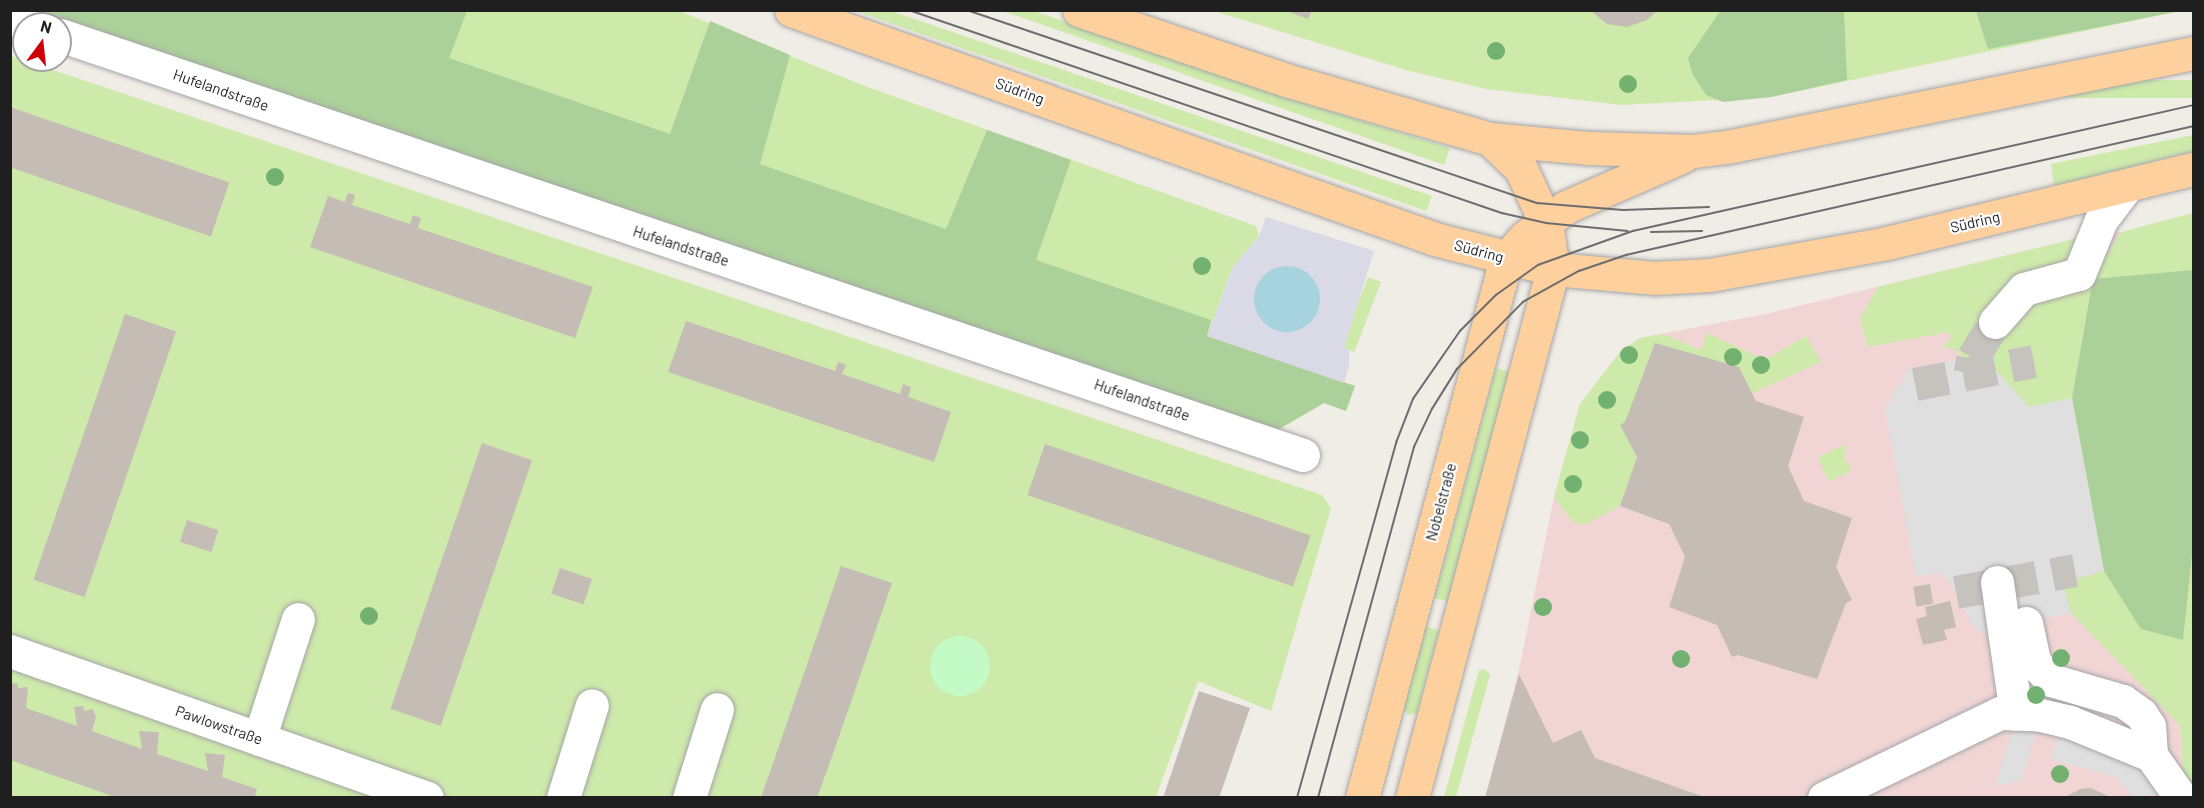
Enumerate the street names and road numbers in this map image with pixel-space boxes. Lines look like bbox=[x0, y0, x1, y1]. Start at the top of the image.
street label: Hufelandstraße bbox=[171, 65, 271, 115]
street label: Südring bbox=[993, 74, 1047, 108]
street label: Südring bbox=[1948, 208, 2002, 236]
street label: Hufelandstraße bbox=[631, 222, 731, 270]
street label: Südring bbox=[1452, 236, 1506, 266]
street label: Hufelandstraße bbox=[1092, 375, 1192, 425]
street label: Nobelstraße bbox=[1422, 461, 1460, 543]
street label: Pawlowstraße bbox=[173, 702, 265, 748]

